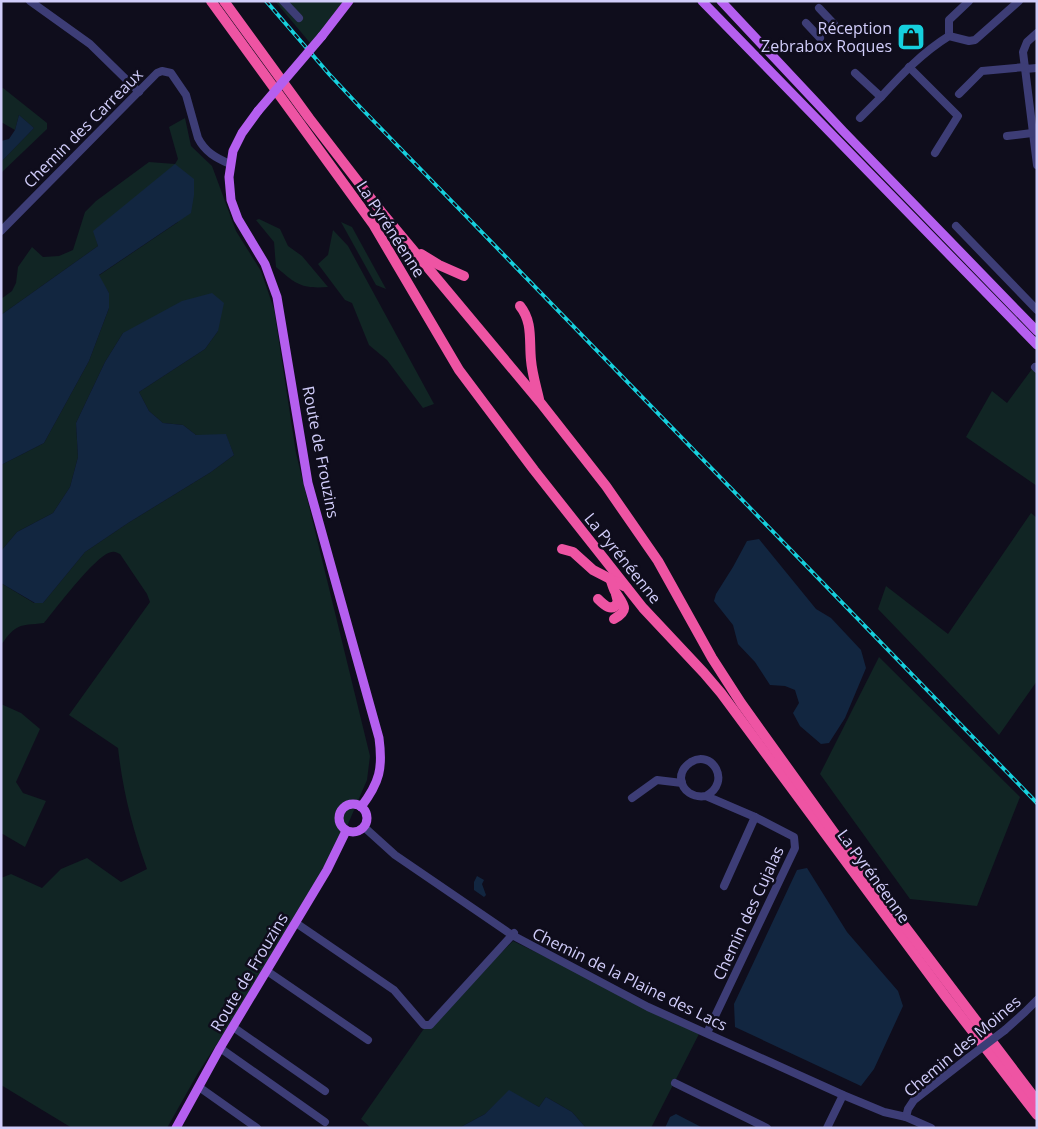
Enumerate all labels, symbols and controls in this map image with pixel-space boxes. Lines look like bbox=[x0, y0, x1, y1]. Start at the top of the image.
place label: Réception Zebrabox Roques bbox=[761, 17, 892, 57]
shop icon: Réception Zebrabox Roques bbox=[896, 22, 926, 52]
street label: Chemin des Carreaux bbox=[19, 63, 148, 192]
street label: La Pyrénéenne bbox=[352, 176, 430, 282]
street label: Route de Frouzins bbox=[297, 384, 345, 520]
street label: La Pyrénéenne bbox=[580, 508, 666, 608]
street label: La Pyrénéenne bbox=[832, 825, 916, 927]
street label: Chemin des Cujalas bbox=[707, 842, 789, 984]
street label: Route de Frouzins bbox=[205, 909, 293, 1035]
street label: Chemin de la Plaine des Lacs bbox=[529, 922, 731, 1036]
street label: Chemin des Moines bbox=[899, 990, 1025, 1102]

